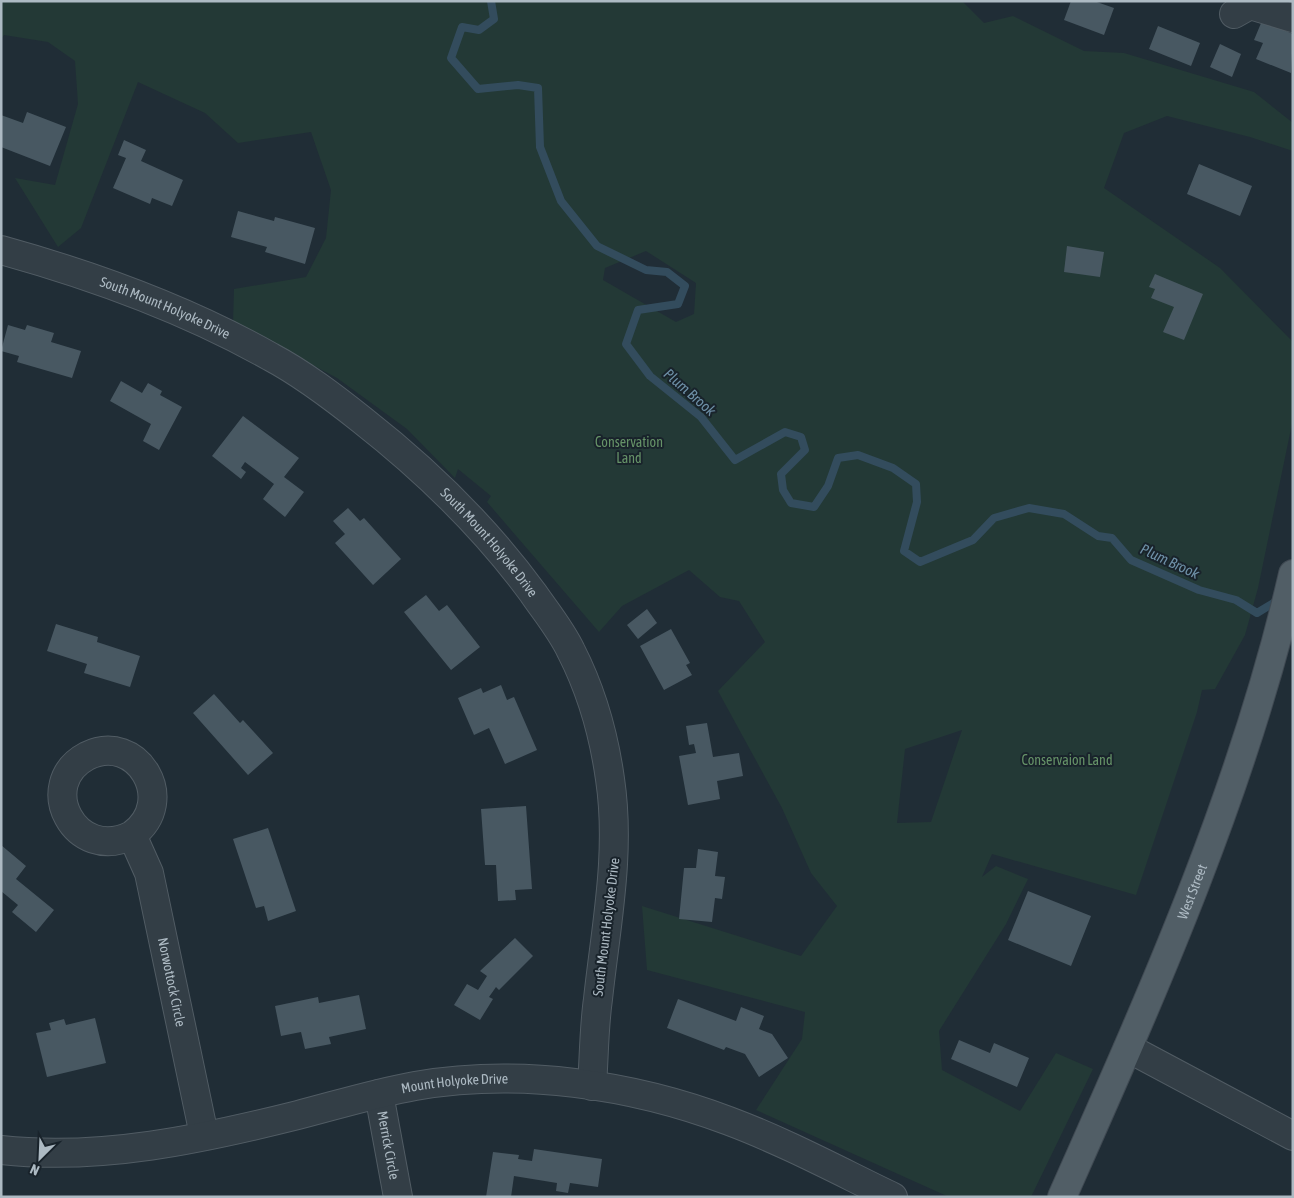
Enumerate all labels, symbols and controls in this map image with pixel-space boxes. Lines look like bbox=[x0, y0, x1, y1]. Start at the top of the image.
street label: South Mount Holyoke Drive bbox=[98, 273, 233, 342]
water label: Plum Brook bbox=[661, 365, 720, 419]
park label: Conservation Land bbox=[595, 434, 663, 466]
street label: South Mount Holyoke Drive bbox=[438, 485, 541, 600]
water label: Plum Brook bbox=[1138, 540, 1203, 582]
park label: Conservaion Land bbox=[1021, 752, 1113, 768]
street label: South Mount Holyoke Drive bbox=[590, 857, 622, 997]
street label: West Street bbox=[1174, 862, 1210, 921]
street label: Norwottock Circle bbox=[155, 936, 189, 1028]
street label: Mount Holyoke Drive bbox=[400, 1071, 508, 1096]
street label: Merrick Circle bbox=[374, 1110, 403, 1181]
north arrow bbox=[15, 1133, 65, 1183]
text: N bbox=[28, 1161, 42, 1179]

